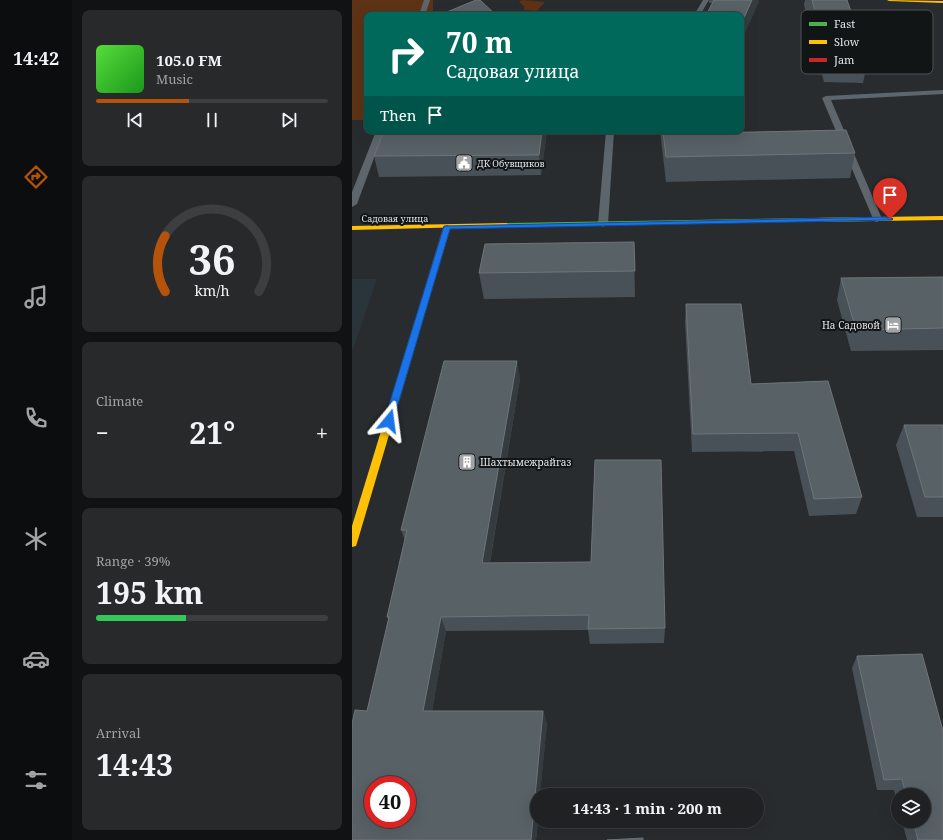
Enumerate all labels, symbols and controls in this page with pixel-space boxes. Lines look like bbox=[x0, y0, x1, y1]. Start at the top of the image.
legend bbox=[801, 10, 933, 74]
text: Fast bbox=[834, 16, 855, 31]
text: 70 m bbox=[446, 23, 513, 61]
icon: right bbox=[380, 28, 432, 80]
text: Slow bbox=[834, 34, 860, 49]
text: 14:42 bbox=[13, 46, 59, 70]
text: 105.0 FM bbox=[156, 50, 222, 70]
text: Jam bbox=[833, 52, 855, 67]
text: Садовая улица bbox=[446, 59, 580, 83]
text: Music bbox=[156, 70, 193, 88]
icon: arrive bbox=[424, 104, 446, 126]
text: Then bbox=[380, 105, 416, 125]
icon: previous bbox=[124, 109, 146, 131]
icon: pause bbox=[201, 109, 223, 131]
icon: next bbox=[278, 109, 300, 131]
public building icon: ДК Обувщиков bbox=[454, 153, 474, 173]
place label: ДК Обувщиков bbox=[477, 157, 544, 170]
icon: directions bbox=[22, 163, 50, 191]
pin bbox=[873, 178, 907, 219]
icon: arrive bbox=[879, 184, 901, 206]
street label: Садовая улица bbox=[362, 212, 428, 225]
text: 36 bbox=[188, 231, 236, 287]
text: km/h bbox=[194, 281, 230, 300]
icon: music bbox=[22, 283, 50, 311]
hotel icon: На Садовой bbox=[883, 315, 903, 335]
place label: На Садовой bbox=[822, 318, 880, 332]
text: Climate bbox=[96, 392, 143, 410]
position arrow bbox=[368, 400, 410, 442]
icon: phone bbox=[22, 404, 50, 432]
text: 21° bbox=[189, 412, 235, 453]
text: − bbox=[96, 417, 109, 447]
text: + bbox=[316, 417, 328, 447]
building icon: Шахтымежрайгаз bbox=[457, 452, 477, 472]
place label: Шахтымежрайгаз bbox=[480, 455, 572, 469]
icon: climate bbox=[22, 525, 50, 553]
text: Range · 39% bbox=[96, 552, 170, 570]
text: 195 km bbox=[96, 572, 203, 613]
icon: car bbox=[22, 645, 50, 673]
text: Arrival bbox=[96, 724, 140, 742]
text: 14:43 bbox=[96, 744, 173, 785]
icon: filters bbox=[22, 766, 50, 794]
speed limit sign: 40 bbox=[364, 776, 416, 828]
map controls bbox=[891, 788, 931, 828]
button: layers bbox=[891, 788, 931, 828]
text: 14:43 · 1 min · 200 m bbox=[572, 798, 722, 818]

